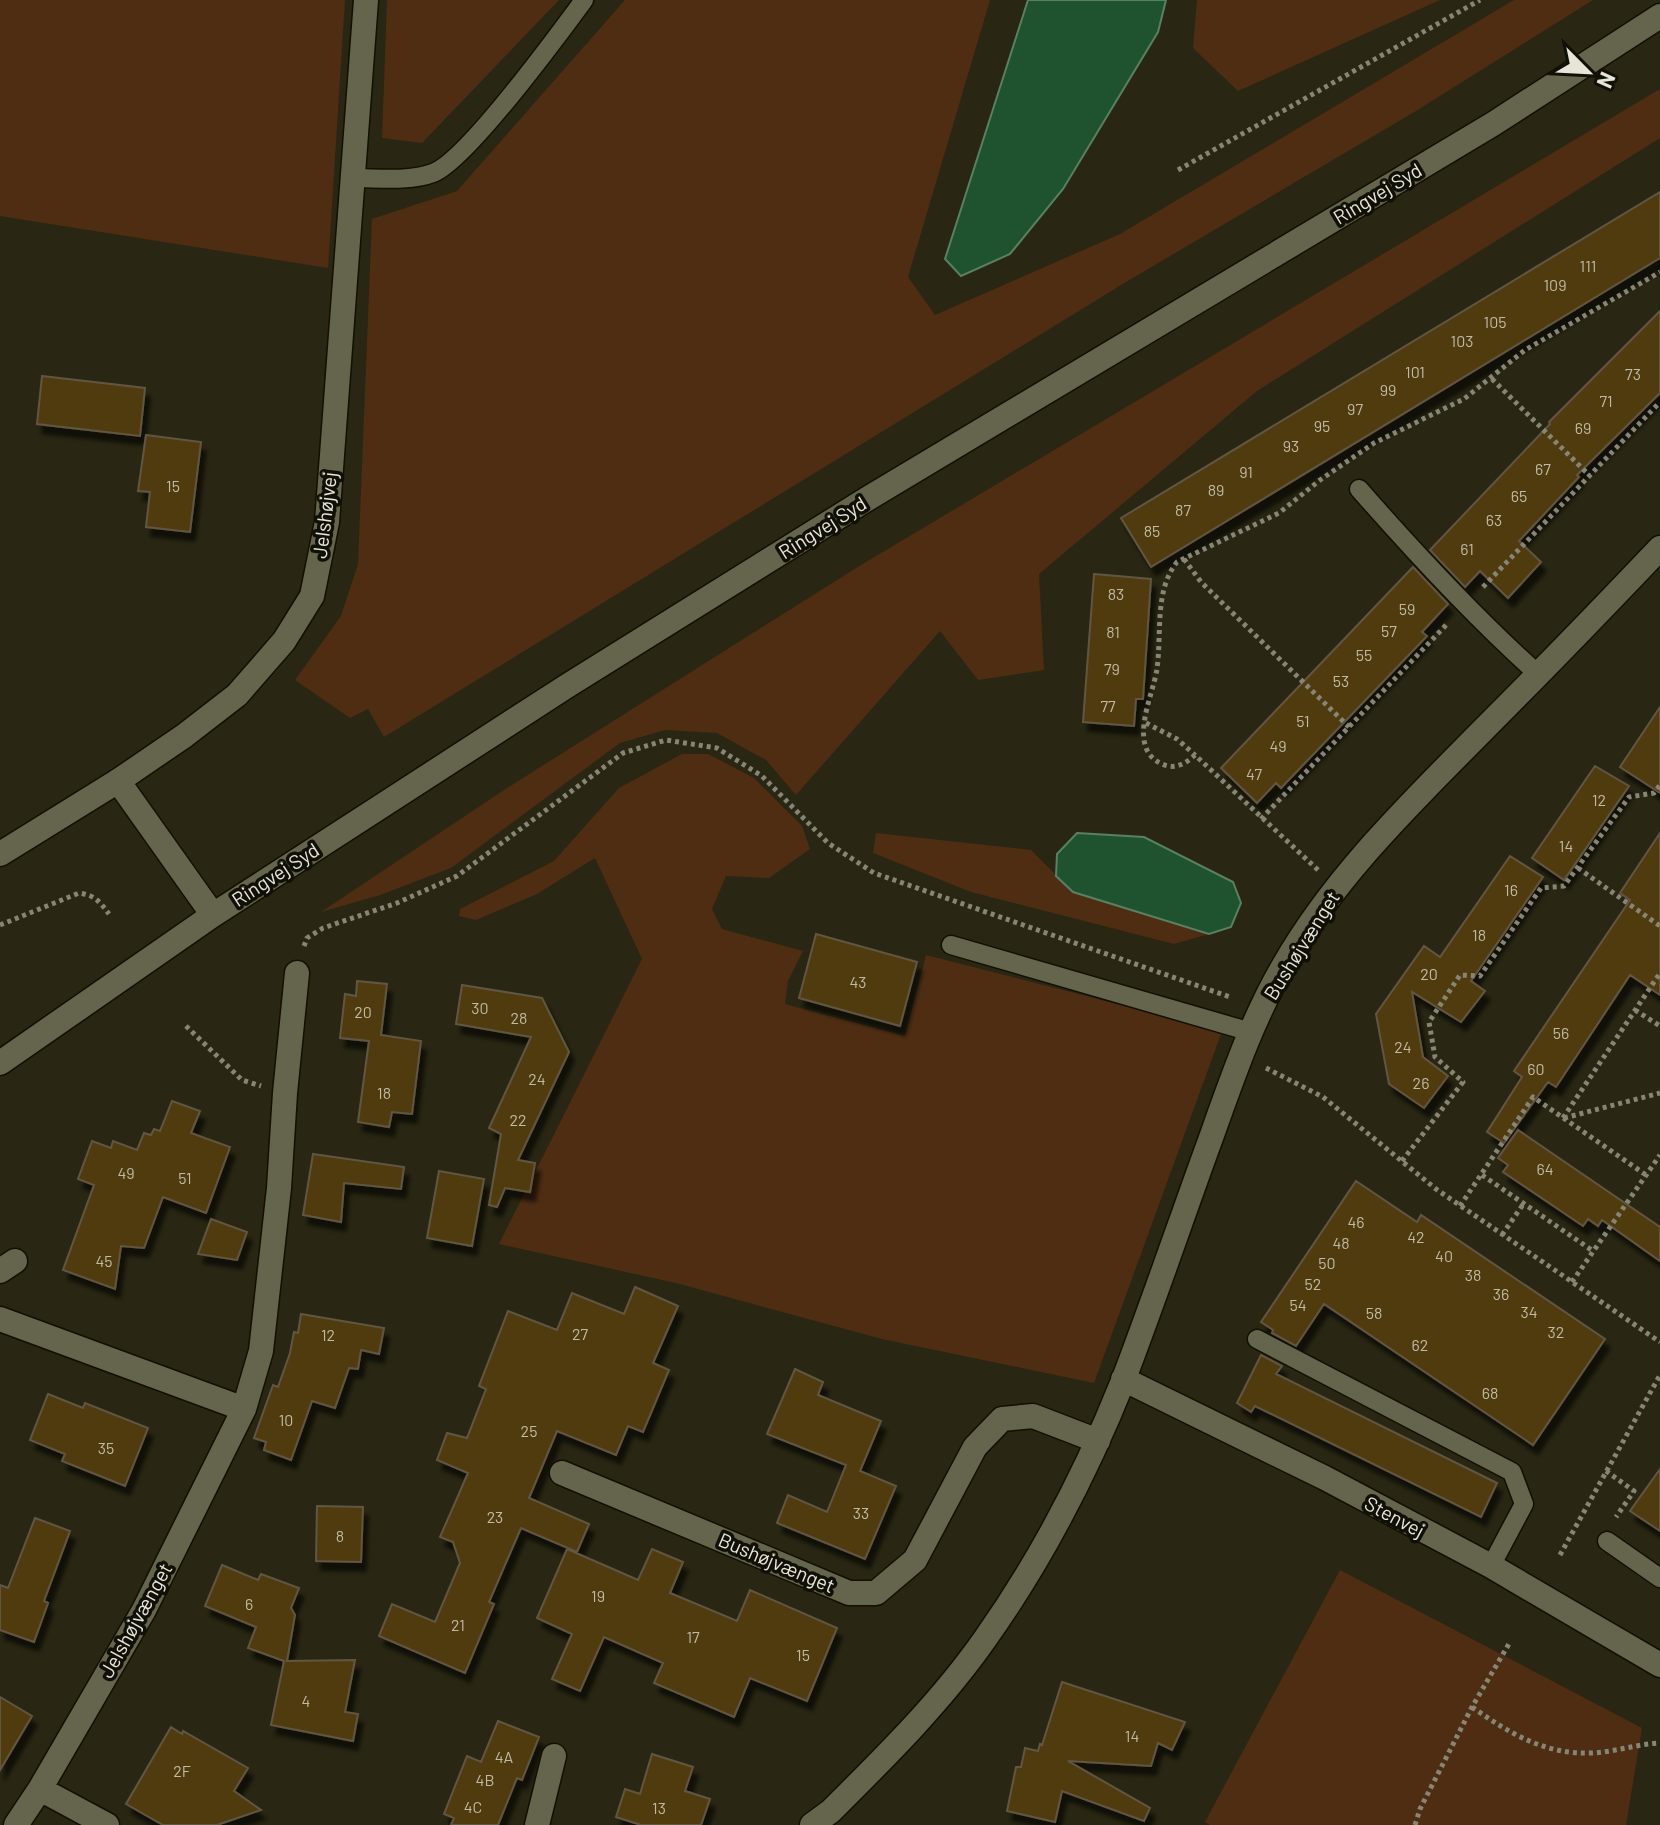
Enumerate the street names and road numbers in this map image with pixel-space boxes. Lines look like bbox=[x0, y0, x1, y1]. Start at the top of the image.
street label: Ringvej Syd bbox=[1328, 157, 1426, 229]
street label: Jelshøjvej bbox=[307, 470, 341, 560]
street label: Ringvej Syd bbox=[774, 491, 870, 563]
street label: Ringvej Syd bbox=[227, 837, 323, 911]
street label: Bushøjvænget bbox=[1258, 886, 1344, 1004]
street label: Stenvej bbox=[1361, 1490, 1429, 1542]
street label: Bushøjvænget bbox=[715, 1527, 839, 1597]
street label: Jelshøjvænget bbox=[94, 1558, 176, 1682]

